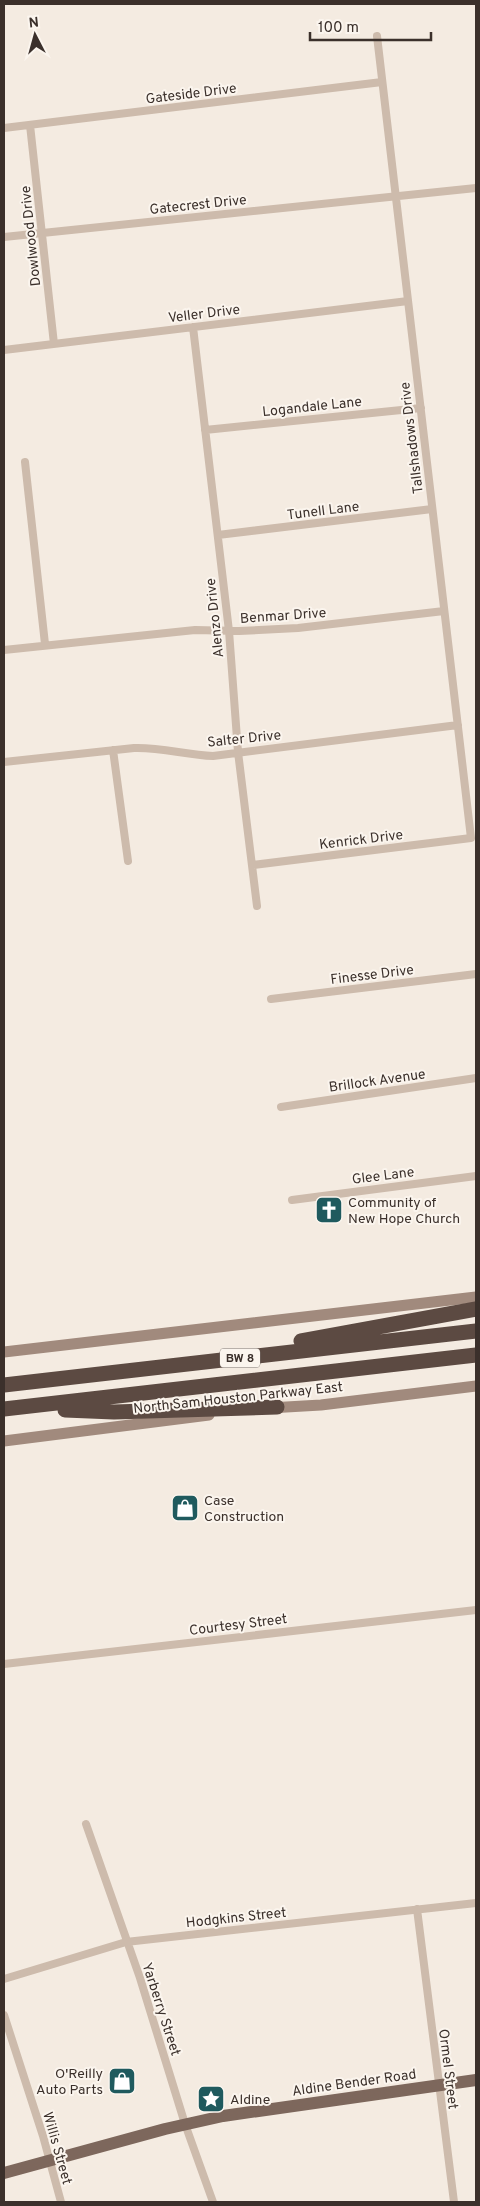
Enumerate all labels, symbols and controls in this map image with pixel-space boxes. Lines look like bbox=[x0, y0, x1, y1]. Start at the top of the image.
north arrow bbox=[10, 10, 60, 60]
scale bar bbox=[310, 10, 431, 42]
text: N bbox=[28, 15, 40, 33]
text: 100 m bbox=[318, 19, 359, 38]
street label: Gateside Drive bbox=[145, 80, 238, 108]
street label: Dowlwood Drive bbox=[18, 185, 45, 287]
street label: Gatecrest Drive bbox=[149, 192, 247, 219]
street label: Veller Drive bbox=[167, 302, 241, 327]
street label: Tallshadows Drive bbox=[397, 381, 428, 495]
street label: Logandale Lane bbox=[261, 394, 363, 421]
street label: Tunell Lane bbox=[286, 499, 360, 524]
street label: Alenzo Drive bbox=[203, 577, 228, 658]
street label: Benmar Drive bbox=[239, 605, 327, 628]
street label: Salter Drive bbox=[206, 727, 282, 752]
street label: Kenrick Drive bbox=[318, 827, 404, 854]
street label: Finesse Drive bbox=[330, 962, 415, 989]
street label: Brillock Avenue bbox=[328, 1066, 427, 1097]
street label: Glee Lane bbox=[351, 1164, 415, 1189]
church icon: Community of New Hope Church bbox=[314, 1195, 344, 1225]
place label: Community of New Hope Church bbox=[348, 1195, 460, 1228]
road number: BW 8 bbox=[220, 1349, 260, 1368]
street label: North Sam Houston Parkway East bbox=[133, 1379, 344, 1418]
shop icon: Case Construction bbox=[170, 1493, 200, 1523]
place label: Case Construction bbox=[204, 1493, 284, 1526]
street label: Courtesy Street bbox=[188, 1611, 288, 1640]
street label: Hodgkins Street bbox=[185, 1905, 287, 1932]
street label: Yarberry Street bbox=[138, 1961, 184, 2058]
street label: Ormel Street bbox=[434, 2028, 461, 2110]
place label: O'Reilly Auto Parts bbox=[36, 2066, 103, 2099]
shop icon: O'Reilly Auto Parts bbox=[107, 2066, 137, 2096]
street label: Aldine Bender Road bbox=[291, 2066, 417, 2101]
place icon: Aldine bbox=[196, 2084, 226, 2114]
place label: Aldine bbox=[230, 2092, 270, 2109]
street label: Willis Street bbox=[38, 2110, 75, 2187]

